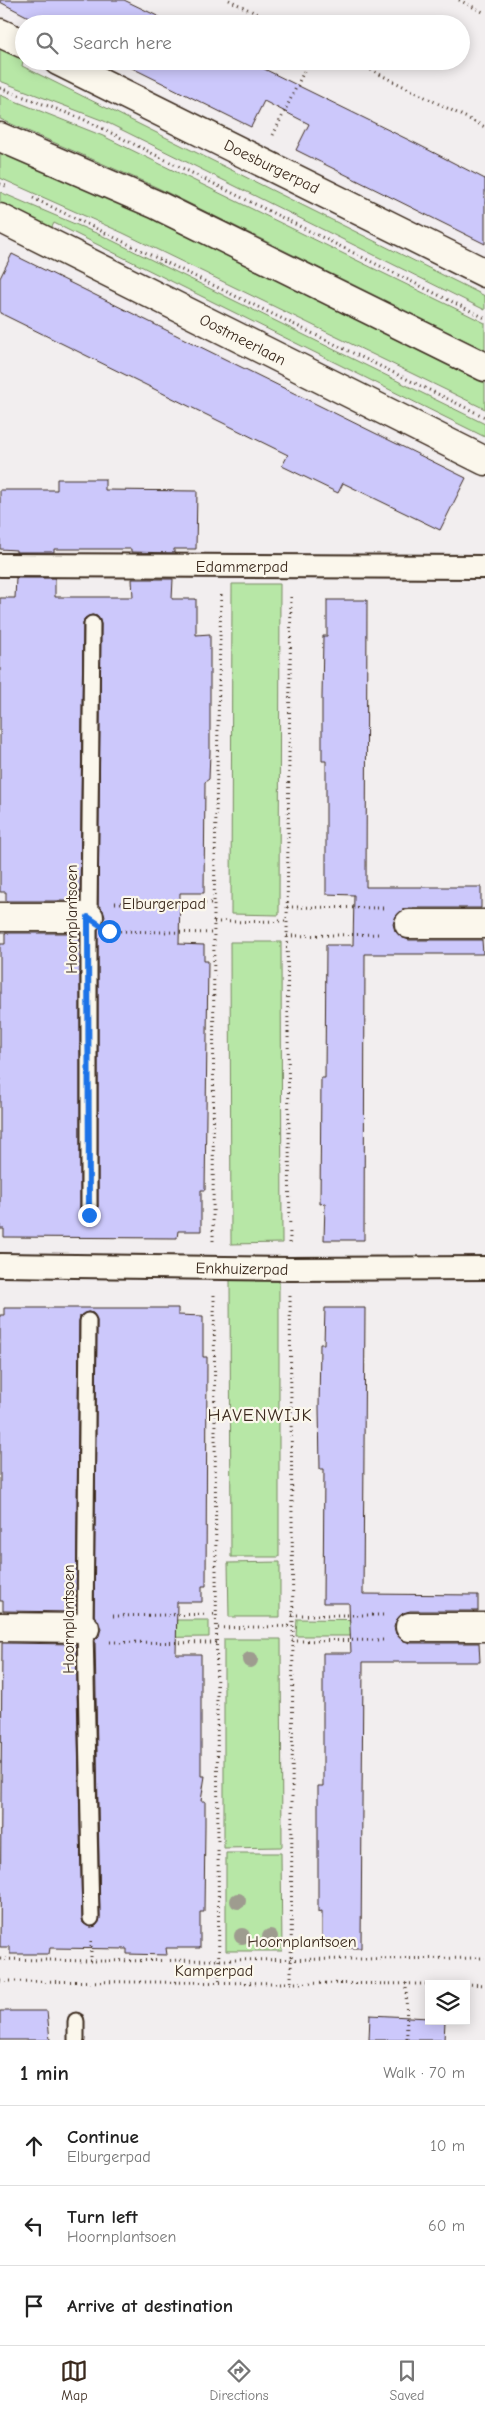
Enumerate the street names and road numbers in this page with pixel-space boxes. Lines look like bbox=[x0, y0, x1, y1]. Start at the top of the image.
street label: Doesburgerpad bbox=[221, 136, 322, 198]
street label: Oostmeerlaan bbox=[196, 310, 289, 369]
street label: Edammerpad bbox=[196, 558, 288, 576]
street label: Hoornplantsoen bbox=[63, 864, 81, 974]
street label: Elburgerpad bbox=[122, 895, 206, 913]
street label: Enkhuizerpad bbox=[195, 1259, 289, 1279]
street label: Hoornplantsoen bbox=[60, 1564, 78, 1674]
street label: Hoornplantsoen bbox=[247, 1933, 357, 1951]
street label: Kamperpad bbox=[175, 1962, 253, 1980]

